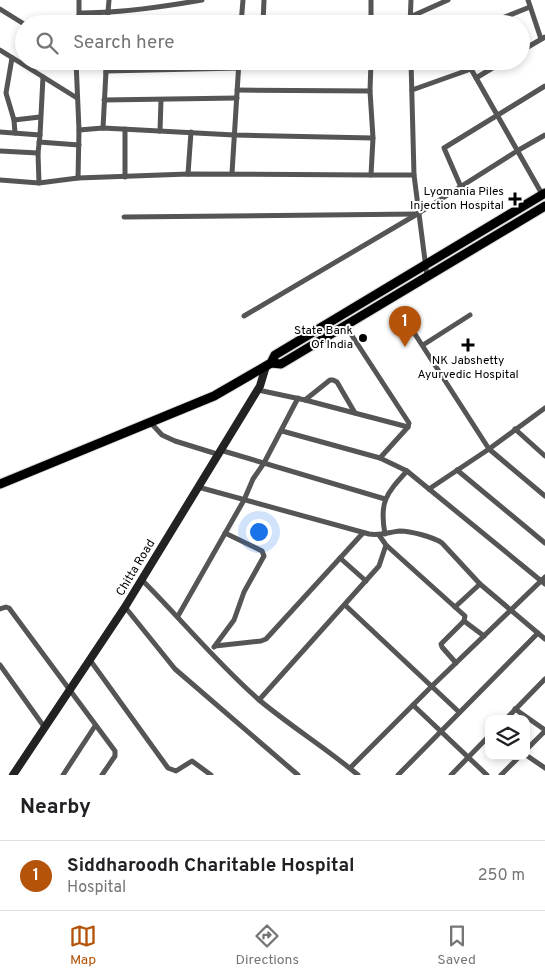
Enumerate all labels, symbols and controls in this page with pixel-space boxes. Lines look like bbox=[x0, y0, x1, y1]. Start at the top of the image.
search box bbox=[15, 15, 530, 70]
icon: search bbox=[33, 29, 61, 57]
text: Search here bbox=[73, 31, 175, 55]
place label: Lyomania Piles Injection Hospital bbox=[410, 184, 504, 214]
marker: Lyomania Piles Injection Hospital bbox=[508, 192, 522, 206]
pin: 1 bbox=[389, 306, 421, 347]
place label: State Bank Of India bbox=[294, 323, 353, 353]
marker: State Bank Of India bbox=[357, 332, 369, 344]
marker: NK Jabshetty Ayurvedic Hospital bbox=[461, 338, 475, 352]
place label: NK Jabshetty Ayurvedic Hospital bbox=[417, 353, 519, 383]
your location bbox=[246, 519, 272, 545]
street label: Chitta Road bbox=[113, 537, 159, 599]
map controls bbox=[485, 715, 530, 760]
button: layers bbox=[485, 715, 530, 760]
text: Nearby bbox=[20, 794, 91, 821]
text: Siddharoodh Charitable Hospital bbox=[67, 854, 355, 878]
text: 1 bbox=[33, 866, 39, 886]
text: 250 m bbox=[478, 866, 525, 886]
text: Hospital bbox=[67, 878, 126, 898]
tab: Map bbox=[69, 922, 97, 969]
tab: Directions bbox=[235, 922, 299, 969]
tab: Saved bbox=[437, 922, 476, 969]

